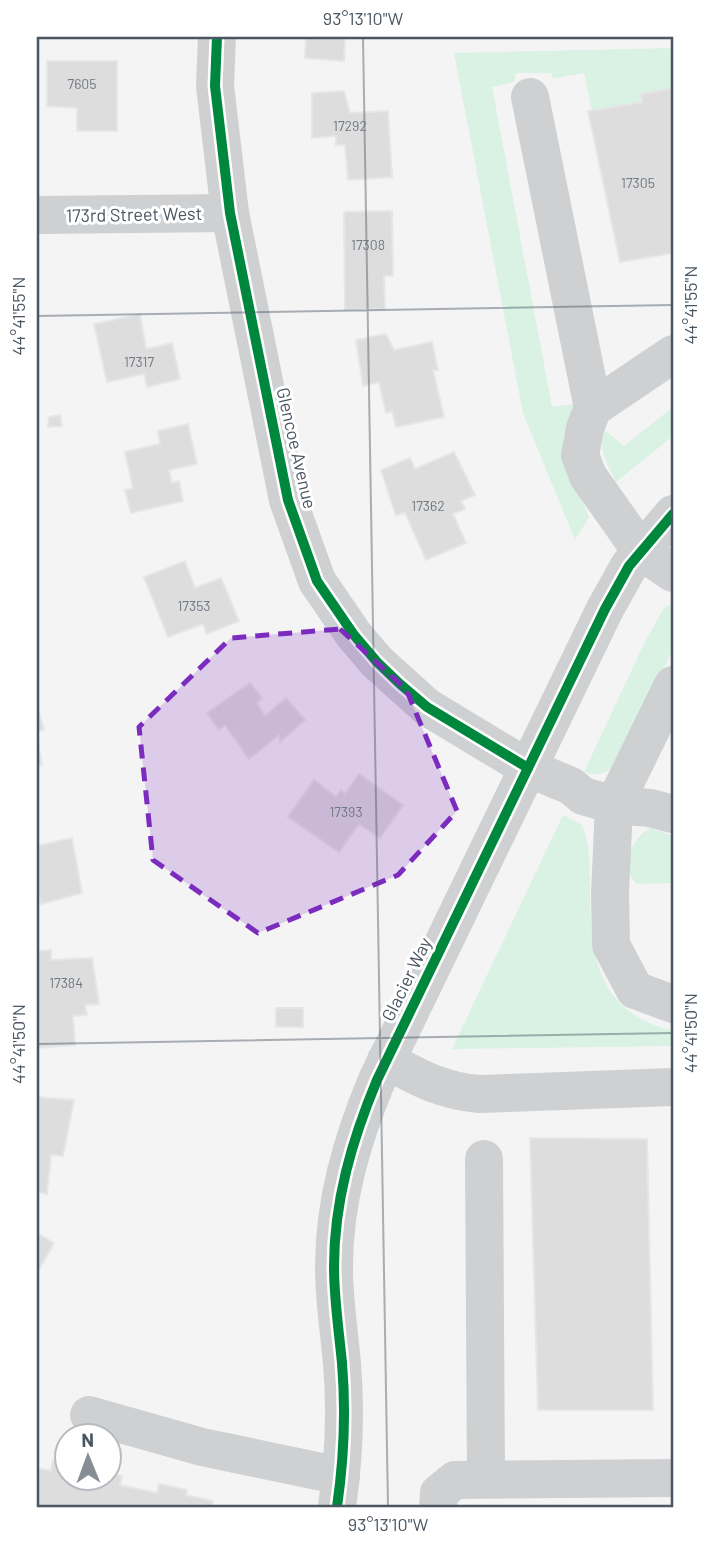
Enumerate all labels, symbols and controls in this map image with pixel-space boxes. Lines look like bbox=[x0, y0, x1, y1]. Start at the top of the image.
text: 93°13'10"W bbox=[323, 7, 403, 29]
house number: 7605 bbox=[68, 75, 96, 92]
house number: 17292 bbox=[333, 117, 367, 134]
house number: 17305 bbox=[621, 174, 655, 191]
street label: 173rd Street West bbox=[66, 202, 202, 226]
house number: 17308 bbox=[351, 236, 385, 253]
text: 44°41'55"N bbox=[679, 265, 701, 345]
text: 44°41'55"N bbox=[7, 276, 29, 356]
house number: 17317 bbox=[124, 353, 154, 370]
street label: Glencoe Avenue bbox=[272, 385, 322, 511]
house number: 17362 bbox=[411, 497, 445, 514]
house number: 17353 bbox=[177, 597, 211, 614]
house number: 17393 bbox=[329, 803, 363, 820]
street label: Glacier Way bbox=[376, 934, 436, 1024]
house number: 17384 bbox=[49, 974, 83, 991]
text: 44°41'50"N bbox=[679, 993, 701, 1073]
text: 44°41'50"N bbox=[7, 1004, 29, 1084]
north arrow bbox=[52, 1422, 122, 1492]
text: N bbox=[81, 1428, 94, 1451]
text: 93°13'10"W bbox=[348, 1513, 428, 1535]

